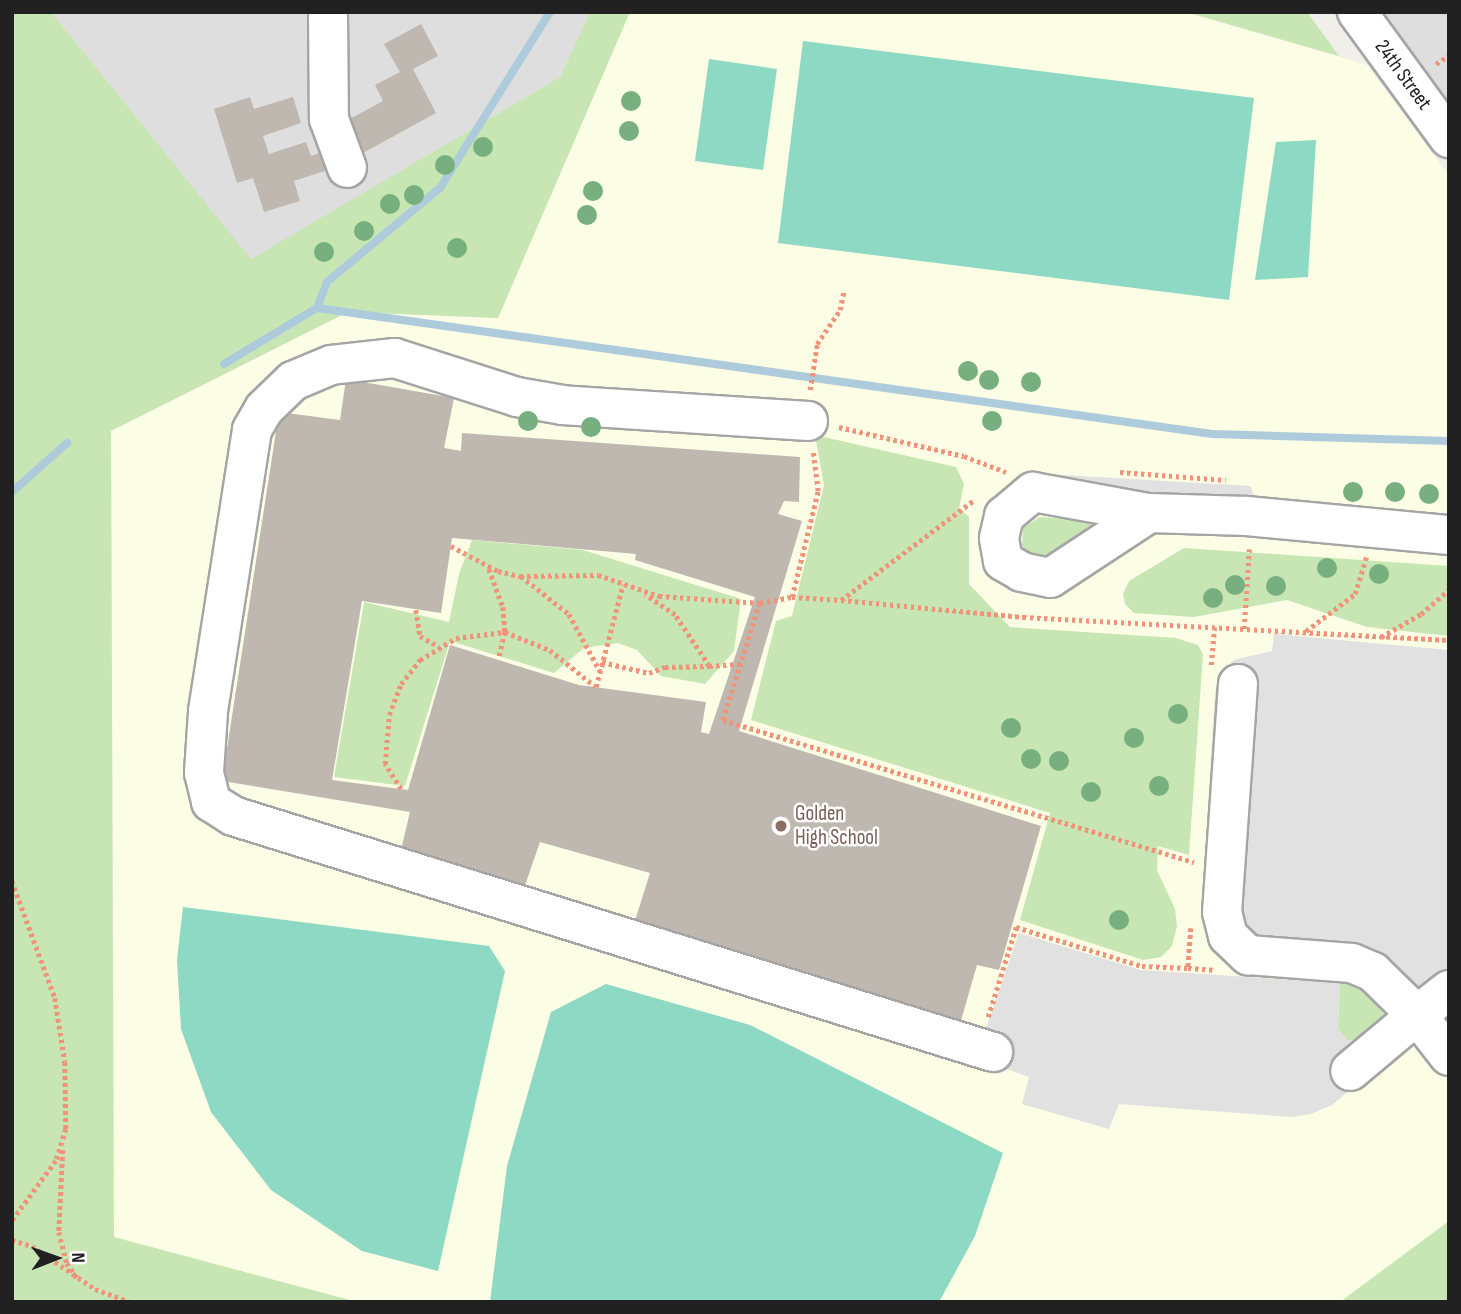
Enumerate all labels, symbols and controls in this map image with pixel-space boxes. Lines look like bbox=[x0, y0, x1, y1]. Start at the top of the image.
street label: 24th Street bbox=[1369, 35, 1437, 115]
place label: Golden High School bbox=[795, 801, 878, 851]
marker: Golden High School bbox=[773, 818, 789, 834]
north arrow bbox=[21, 1223, 91, 1293]
text: N bbox=[66, 1252, 89, 1263]

